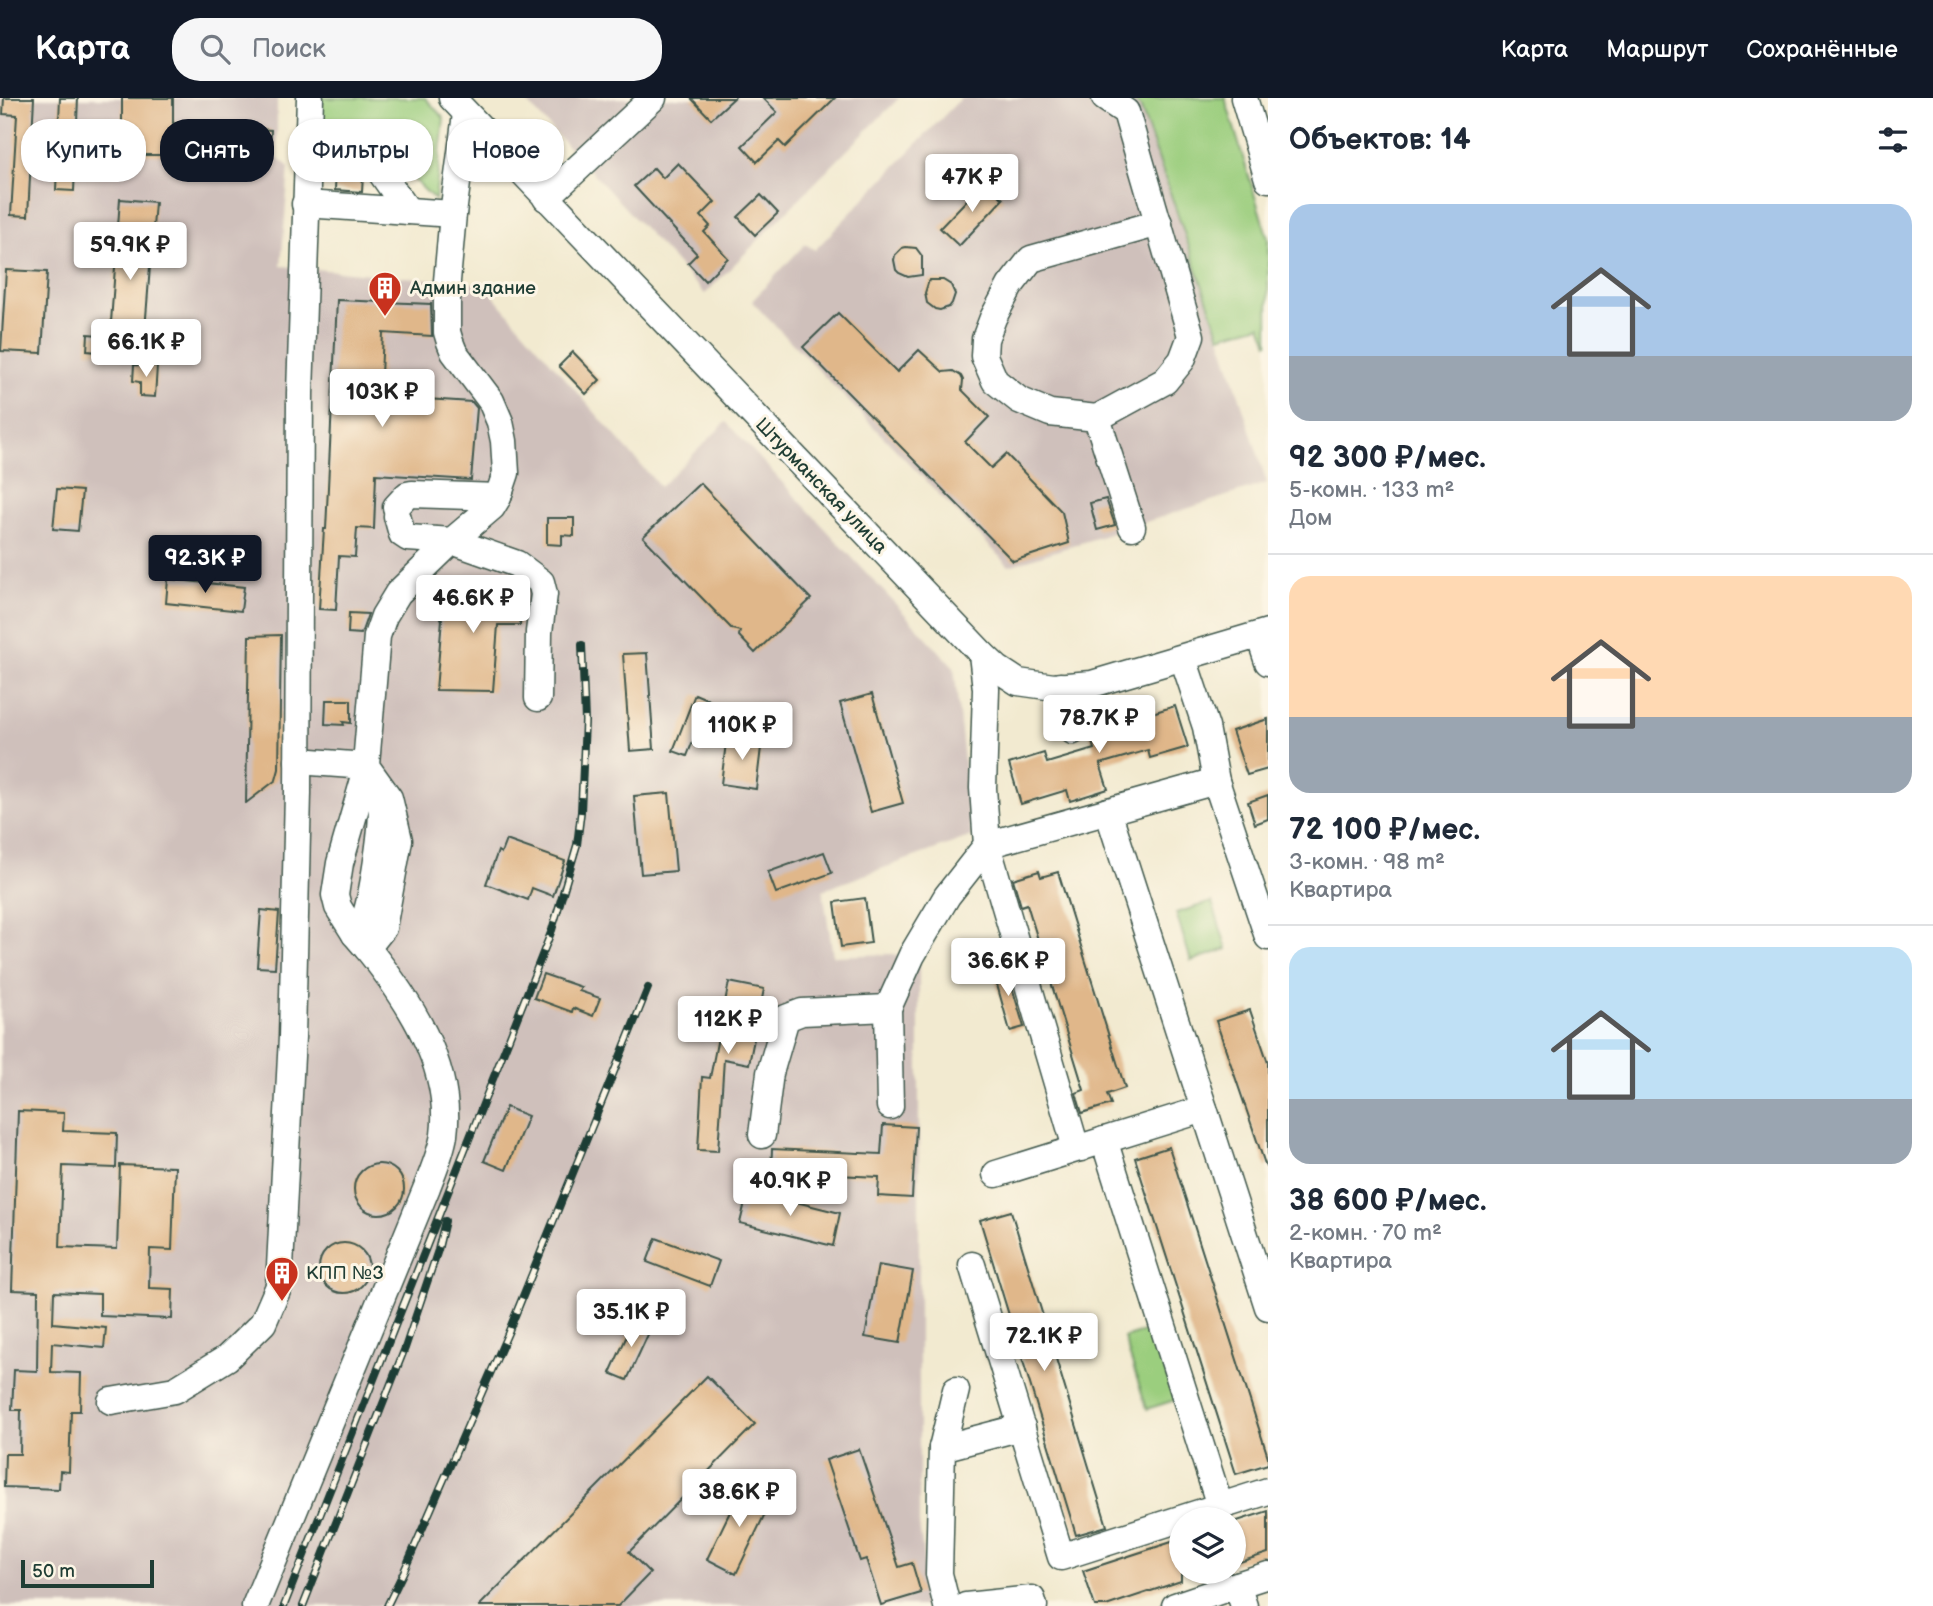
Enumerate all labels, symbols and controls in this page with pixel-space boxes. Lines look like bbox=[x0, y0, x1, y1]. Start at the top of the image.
search box bbox=[172, 18, 662, 81]
text: Карта bbox=[35, 29, 130, 69]
icon: search bbox=[196, 30, 234, 68]
text: Поиск bbox=[252, 34, 326, 65]
text: Карта bbox=[1501, 35, 1568, 64]
text: Маршрут bbox=[1606, 35, 1708, 64]
text: Сохранённые bbox=[1746, 35, 1898, 64]
chip: Купить bbox=[21, 119, 146, 182]
chip: Снять bbox=[160, 119, 274, 182]
chip: Фильтры bbox=[288, 119, 433, 182]
chip: Новое bbox=[447, 119, 564, 182]
icon: filters bbox=[1874, 121, 1912, 159]
text: Объектов: 14 bbox=[1289, 122, 1471, 158]
pin: 47K ₽ bbox=[923, 155, 1021, 214]
text: 47K ₽ bbox=[941, 163, 1003, 191]
pin: 59.9K ₽ bbox=[65, 222, 195, 282]
text: 59.9K ₽ bbox=[90, 231, 170, 259]
icon: home bbox=[1538, 249, 1664, 375]
building icon: Админ здание bbox=[366, 269, 404, 318]
place label: Админ здание bbox=[409, 277, 536, 300]
pin: 66.1K ₽ bbox=[81, 320, 211, 379]
text: 66.1K ₽ bbox=[107, 328, 185, 356]
pin: 103K ₽ bbox=[325, 370, 439, 429]
text: 103K ₽ bbox=[346, 378, 418, 406]
street label: Штурманская улица bbox=[750, 413, 892, 559]
text: 92 300 ₽/мес. bbox=[1289, 440, 1486, 476]
text: 5-комн. · 133 m² bbox=[1289, 476, 1454, 504]
text: Дом bbox=[1289, 504, 1332, 532]
pin: 92.3K ₽ bbox=[140, 536, 270, 595]
text: 92.3K ₽ bbox=[165, 544, 245, 572]
pin: 46.6K ₽ bbox=[408, 575, 538, 635]
text: 46.6K ₽ bbox=[432, 584, 514, 612]
icon: home bbox=[1538, 621, 1664, 747]
pin: 78.7K ₽ bbox=[1034, 696, 1164, 755]
pin: 110K ₽ bbox=[685, 702, 799, 762]
text: 78.7K ₽ bbox=[1059, 704, 1139, 732]
text: 110K ₽ bbox=[708, 711, 776, 739]
text: 72 100 ₽/мес. bbox=[1289, 812, 1480, 848]
text: 3-комн. · 98 m² bbox=[1289, 848, 1445, 876]
text: Квартира bbox=[1289, 876, 1392, 904]
pin: 36.6K ₽ bbox=[943, 939, 1073, 998]
text: 36.6K ₽ bbox=[967, 947, 1049, 975]
icon: home bbox=[1538, 992, 1664, 1118]
pin: 112K ₽ bbox=[671, 996, 785, 1056]
text: 112K ₽ bbox=[694, 1005, 762, 1033]
pin: 40.9K ₽ bbox=[725, 1158, 855, 1218]
text: 40.9K ₽ bbox=[749, 1167, 831, 1195]
text: 38 600 ₽/мес. bbox=[1289, 1183, 1487, 1219]
text: 2-комн. · 70 m² bbox=[1289, 1219, 1442, 1247]
text: Квартира bbox=[1289, 1247, 1392, 1275]
building icon: КПП №3 bbox=[263, 1254, 301, 1303]
place label: КПП №3 bbox=[306, 1262, 384, 1285]
pin: 35.1K ₽ bbox=[566, 1290, 696, 1349]
text: 35.1K ₽ bbox=[593, 1298, 669, 1326]
pin: 72.1K ₽ bbox=[979, 1314, 1109, 1373]
text: 72.1K ₽ bbox=[1006, 1322, 1082, 1350]
pin: 38.6K ₽ bbox=[674, 1470, 804, 1529]
text: 38.6K ₽ bbox=[698, 1478, 780, 1506]
map controls bbox=[1169, 1507, 1246, 1584]
button: layers bbox=[1169, 1507, 1246, 1584]
scale bar bbox=[21, 1557, 154, 1589]
text: 50 m bbox=[32, 1560, 75, 1583]

